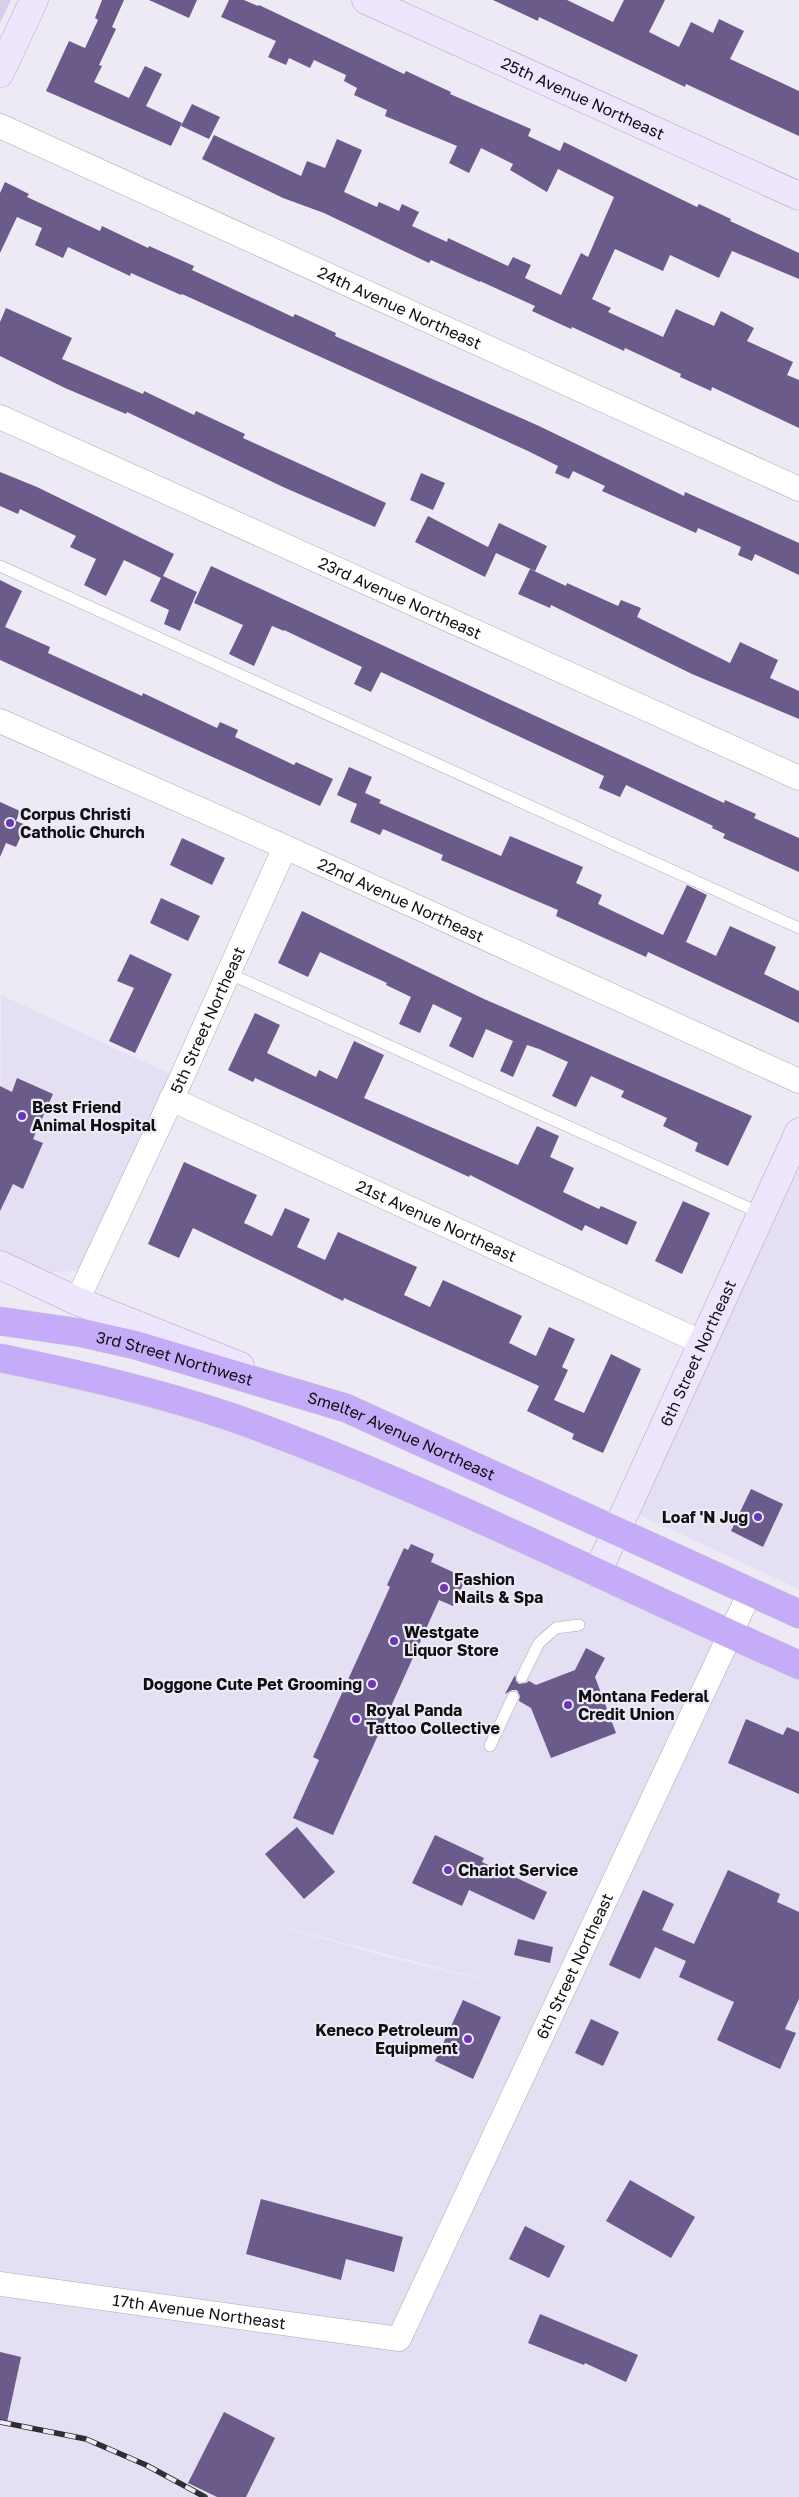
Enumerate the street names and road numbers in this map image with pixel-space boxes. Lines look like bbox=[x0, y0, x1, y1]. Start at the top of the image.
street label: 25th Avenue Northeast bbox=[498, 53, 668, 144]
street label: 24th Avenue Northeast bbox=[315, 262, 485, 353]
street label: 23rd Avenue Northeast bbox=[315, 552, 485, 643]
street label: 22nd Avenue Northeast bbox=[315, 853, 487, 946]
street label: 5th Street Northeast bbox=[166, 943, 249, 1096]
street label: 21st Avenue Northeast bbox=[353, 1175, 520, 1266]
street label: 6th Street Northeast bbox=[656, 1276, 740, 1430]
street label: 3rd Street Northwest bbox=[94, 1327, 256, 1390]
street label: Smelter Avenue Northeast bbox=[305, 1387, 498, 1485]
street label: 6th Street Northeast bbox=[531, 1890, 617, 2042]
street label: 17th Avenue Northeast bbox=[111, 2290, 287, 2333]

